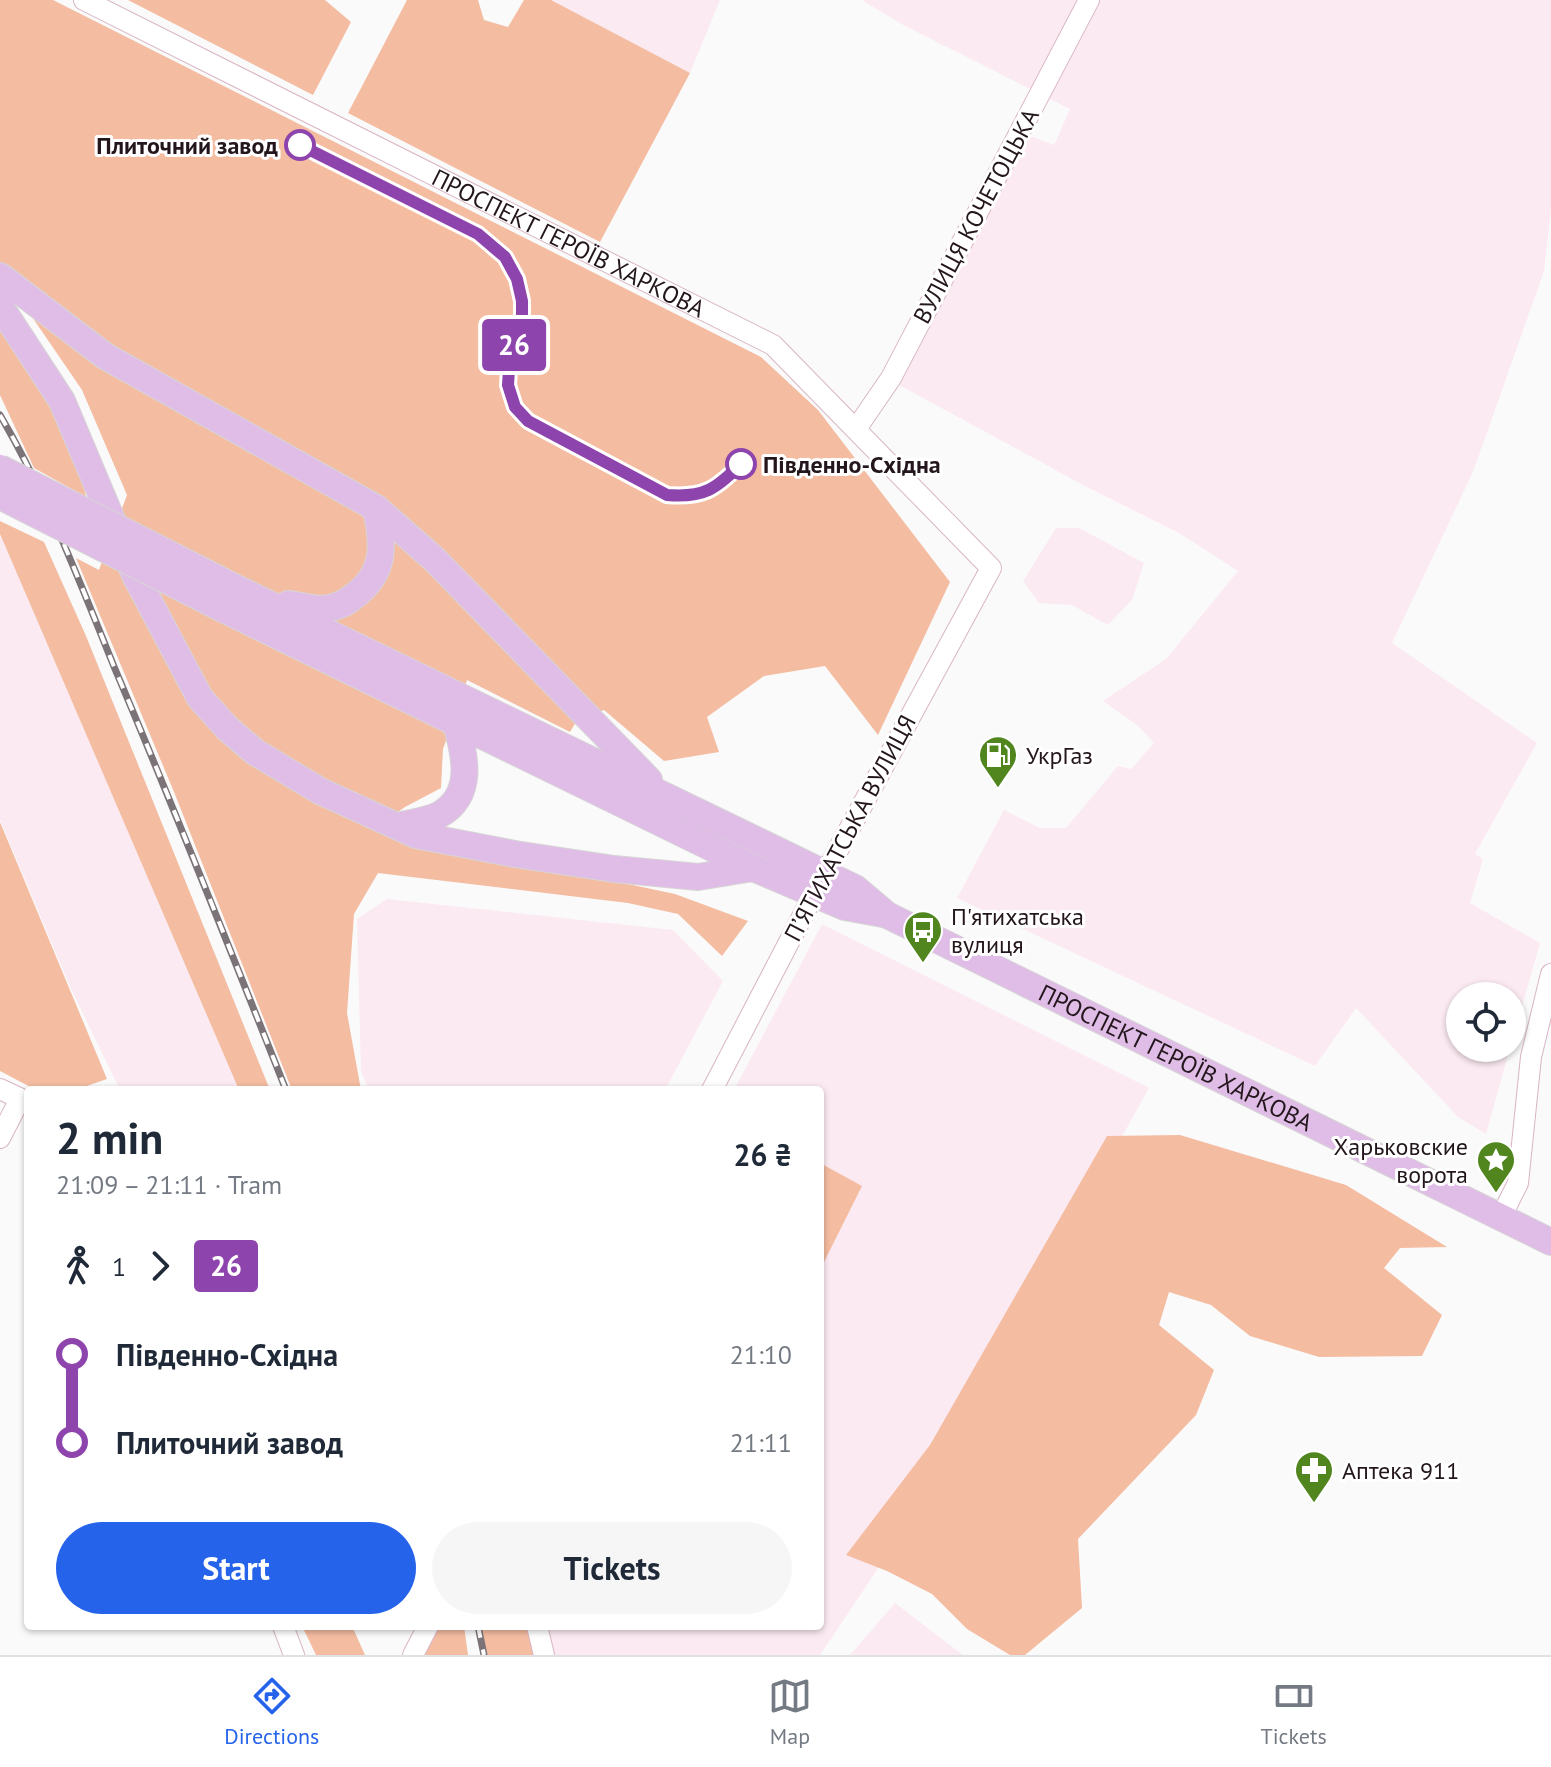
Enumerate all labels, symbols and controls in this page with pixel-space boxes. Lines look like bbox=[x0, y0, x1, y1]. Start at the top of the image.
street label: ВУЛИЦЯ КОЧЕТОЦЬКА bbox=[906, 103, 1046, 329]
place label: Плиточний завод bbox=[96, 130, 278, 161]
marker: Плиточний завод bbox=[285, 130, 315, 160]
street label: ПРОСПЕКТ ГЕРОЇВ ХАРКОВА bbox=[427, 161, 710, 324]
line badge: 26 bbox=[478, 319, 550, 371]
text: 26 bbox=[498, 326, 530, 363]
marker: Південно-Східна bbox=[726, 449, 756, 479]
place label: Південно-Східна bbox=[763, 449, 941, 480]
street label: П’ЯТИХАТСЬКА ВУЛИЦЯ bbox=[777, 709, 923, 947]
fuel station icon: УкрГаз bbox=[977, 734, 1019, 789]
place label: УкрГаз bbox=[1026, 740, 1093, 771]
place label: П'ятихатська вулиця bbox=[951, 901, 1084, 960]
bus stop icon: П'ятихатська вулиця bbox=[902, 909, 944, 964]
street label: ПРОСПЕКТ ГЕРОЇВ ХАРКОВА bbox=[1034, 977, 1318, 1138]
map controls bbox=[1446, 982, 1526, 1062]
button: locate bbox=[1446, 982, 1526, 1062]
text: 2 min bbox=[56, 1109, 163, 1166]
place label: Харьковские ворота bbox=[1334, 1131, 1468, 1190]
text: 26 ₴ bbox=[733, 1135, 792, 1174]
place icon: Харьковские ворота bbox=[1475, 1139, 1517, 1194]
text: 21:09 – 21:11 · Tram bbox=[56, 1168, 282, 1201]
icon: walk bbox=[56, 1244, 100, 1288]
icon: forward bbox=[138, 1244, 182, 1288]
text: 26 bbox=[210, 1247, 242, 1284]
text: 1 bbox=[112, 1250, 126, 1283]
text: Південно-Східна bbox=[116, 1335, 338, 1374]
text: 21:10 bbox=[730, 1338, 792, 1371]
text: Плиточний завод bbox=[116, 1423, 343, 1462]
text: 21:11 bbox=[730, 1426, 792, 1459]
pharmacy icon: Аптека 911 bbox=[1293, 1449, 1335, 1504]
place label: Аптека 911 bbox=[1342, 1455, 1459, 1486]
button: Start bbox=[56, 1522, 416, 1614]
button: Tickets bbox=[432, 1522, 792, 1614]
tab: Directions bbox=[224, 1674, 319, 1750]
tab: Map bbox=[768, 1674, 812, 1750]
tab: Tickets bbox=[1261, 1674, 1327, 1750]

